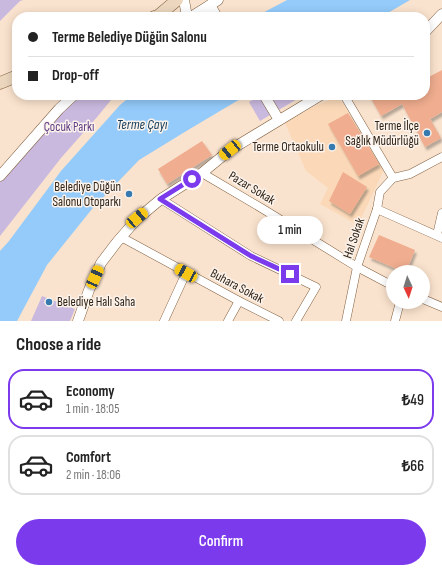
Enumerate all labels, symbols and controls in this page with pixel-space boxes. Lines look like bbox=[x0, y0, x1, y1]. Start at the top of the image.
text: Terme Belediye Düğün Salonu bbox=[52, 28, 207, 47]
text: Drop-off bbox=[52, 66, 99, 85]
water label: Terme Çayı bbox=[117, 116, 168, 133]
place label: Terme İlçe Sağlık Müdürlüğü bbox=[345, 117, 419, 149]
park label: Çocuk Parkı bbox=[44, 119, 94, 135]
marker: Terme İlçe Sağlık Müdürlüğü bbox=[422, 128, 432, 138]
car bbox=[217, 138, 243, 162]
place label: Terme Ortaokulu bbox=[252, 139, 324, 155]
marker: Terme Ortaokulu bbox=[327, 142, 337, 152]
street label: Pazar Sokak bbox=[226, 168, 278, 208]
route start bbox=[183, 170, 201, 188]
place label: Belediye Düğün Salonu Otoparkı bbox=[52, 179, 121, 210]
marker: Belediye Düğün Salonu Otoparkı bbox=[124, 189, 134, 199]
car bbox=[124, 206, 150, 230]
callout: 1 min bbox=[257, 216, 323, 244]
street label: Hal Sokak bbox=[340, 216, 368, 260]
text: 1 min bbox=[278, 222, 302, 238]
car bbox=[173, 262, 199, 284]
car bbox=[85, 264, 105, 290]
street label: Buhara Sokak bbox=[208, 265, 267, 307]
route end bbox=[281, 265, 299, 283]
north arrow bbox=[386, 265, 430, 309]
map controls bbox=[386, 265, 430, 309]
place label: Belediye Halı Saha bbox=[57, 294, 135, 310]
marker: Belediye Halı Saha bbox=[44, 297, 54, 307]
text: Choose a ride bbox=[16, 334, 101, 355]
icon: car bbox=[18, 381, 54, 417]
text: Economy bbox=[66, 382, 115, 401]
text: ₺49 bbox=[402, 391, 424, 410]
text: 1 min · 18:05 bbox=[66, 401, 119, 417]
icon: car bbox=[18, 447, 54, 483]
text: Comfort bbox=[66, 448, 111, 467]
text: ₺66 bbox=[402, 457, 424, 476]
text: 2 min · 18:06 bbox=[66, 467, 121, 483]
button: Confirm bbox=[16, 519, 426, 565]

